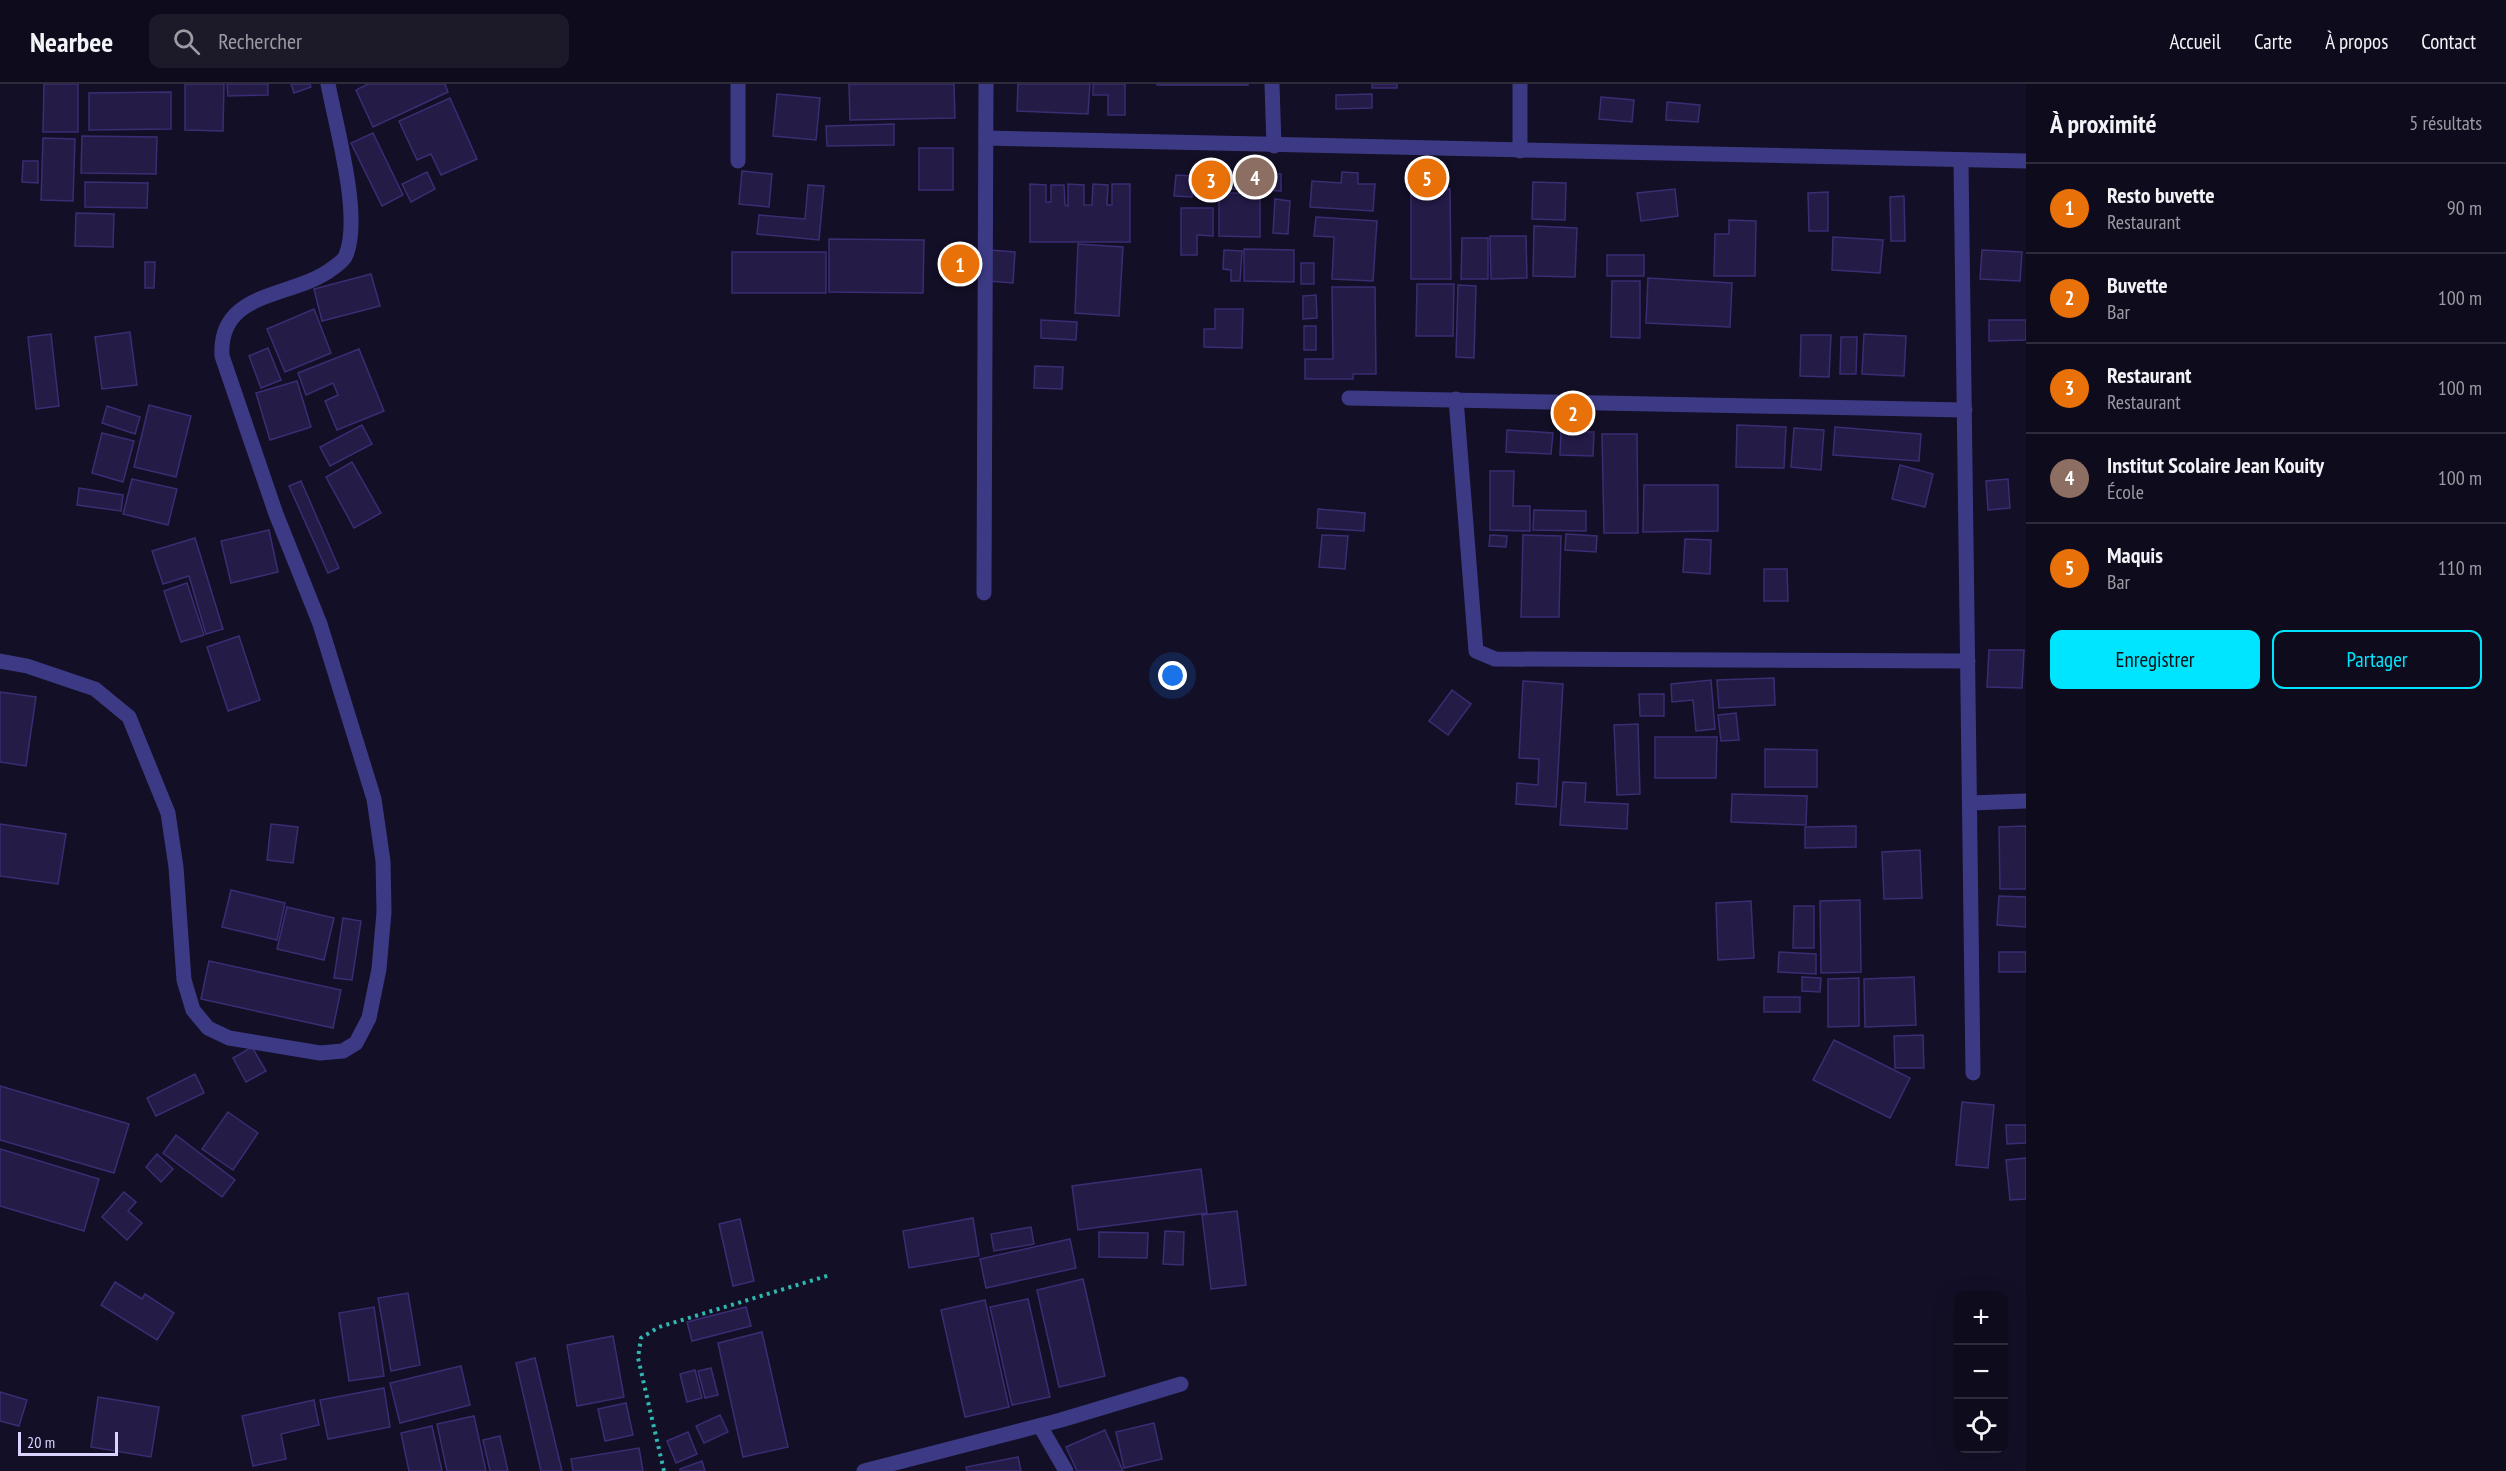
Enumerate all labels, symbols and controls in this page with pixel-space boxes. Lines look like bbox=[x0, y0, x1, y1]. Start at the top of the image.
search box bbox=[149, 14, 569, 68]
text: Nearbee bbox=[30, 23, 113, 60]
icon: search bbox=[170, 25, 203, 58]
text: Rechercher bbox=[218, 27, 302, 55]
text: Accueil bbox=[2169, 28, 2221, 55]
text: Carte bbox=[2254, 28, 2292, 55]
text: À propos bbox=[2325, 28, 2388, 55]
text: Contact bbox=[2421, 28, 2476, 55]
text: À proximité bbox=[2050, 107, 2157, 140]
text: 5 résultats bbox=[2409, 110, 2482, 136]
pin: 4 bbox=[1236, 154, 1274, 200]
pin: 5 bbox=[1408, 156, 1446, 200]
pin: 3 bbox=[1192, 158, 1230, 202]
text: Resto buvette bbox=[2107, 181, 2215, 209]
text: 1 bbox=[2065, 195, 2074, 221]
text: 90 m bbox=[2447, 195, 2482, 221]
text: Restaurant bbox=[2107, 209, 2181, 235]
pin: 1 bbox=[940, 242, 980, 286]
text: Buvette bbox=[2107, 271, 2168, 299]
text: 2 bbox=[2065, 285, 2074, 311]
text: 100 m bbox=[2438, 285, 2482, 311]
text: Bar bbox=[2107, 299, 2130, 325]
text: Restaurant bbox=[2107, 361, 2191, 389]
text: 3 bbox=[2065, 375, 2074, 401]
text: 100 m bbox=[2438, 375, 2482, 401]
text: Restaurant bbox=[2107, 389, 2181, 415]
pin: 2 bbox=[1554, 390, 1592, 436]
text: Institut Scolaire Jean Kouity bbox=[2107, 451, 2324, 479]
text: 4 bbox=[2065, 465, 2074, 491]
text: 100 m bbox=[2438, 465, 2482, 491]
text: École bbox=[2107, 479, 2144, 505]
text: Maquis bbox=[2107, 541, 2163, 569]
text: 5 bbox=[2065, 555, 2074, 581]
text: 110 m bbox=[2438, 555, 2482, 581]
text: Bar bbox=[2107, 569, 2130, 595]
button: Enregistrer bbox=[2050, 630, 2260, 689]
button: Partager bbox=[2272, 630, 2482, 689]
your location bbox=[1158, 661, 1187, 690]
map controls bbox=[1954, 1291, 2008, 1453]
button: + bbox=[1954, 1291, 2008, 1345]
button: − bbox=[1954, 1345, 2008, 1399]
button: locate bbox=[1954, 1399, 2008, 1453]
scale bar bbox=[18, 1429, 118, 1456]
text: 20 m bbox=[27, 1432, 55, 1452]

